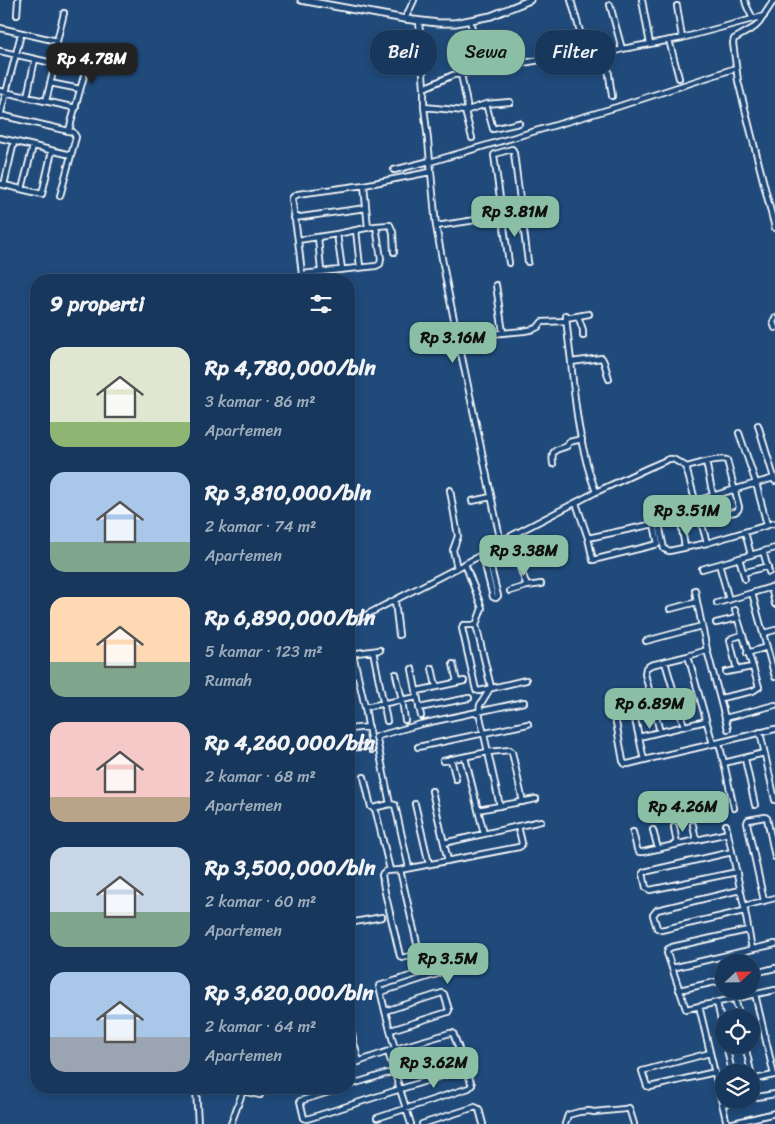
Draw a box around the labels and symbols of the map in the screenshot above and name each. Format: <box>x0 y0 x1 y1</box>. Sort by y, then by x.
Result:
pin: Rp 4.78M <box>40 42 144 85</box>
pin: Rp 3.81M <box>463 196 567 238</box>
pin: Rp 3.16M <box>401 322 505 364</box>
pin: Rp 3.51M <box>635 494 739 537</box>
pin: Rp 3.38M <box>472 534 576 577</box>
pin: Rp 6.89M <box>598 688 702 730</box>
pin: Rp 4.26M <box>631 790 735 833</box>
pin: Rp 3.5M <box>402 942 494 985</box>
north arrow <box>715 954 760 999</box>
pin: Rp 3.62M <box>382 1046 486 1089</box>

